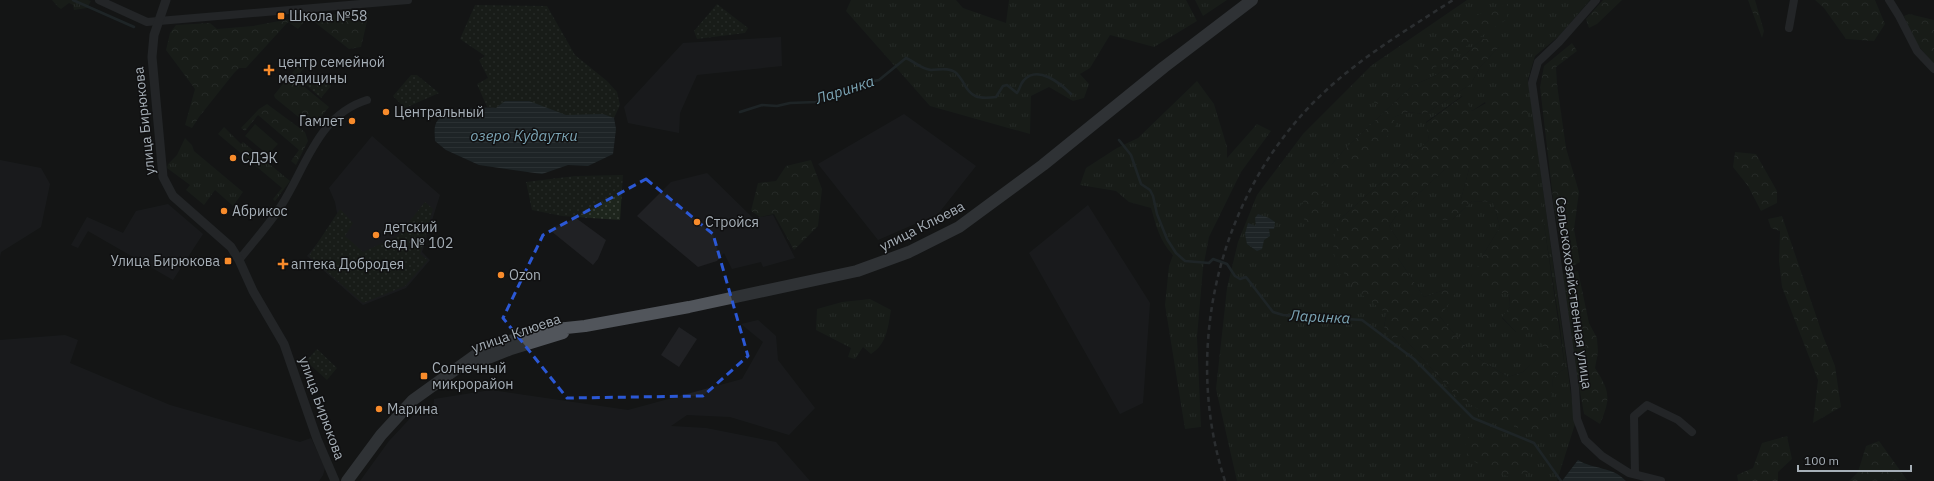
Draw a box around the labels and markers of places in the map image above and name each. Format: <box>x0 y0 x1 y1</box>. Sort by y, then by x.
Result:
place label: Школа №58 <box>289 7 368 25</box>
marker: Школа №58 <box>276 11 286 21</box>
place label: центр семейной медицины <box>278 53 385 87</box>
marker: центр семейной медицины <box>263 64 275 76</box>
place label: Центральный <box>394 103 484 121</box>
marker: Центральный <box>381 107 391 117</box>
place label: Гамлет <box>299 112 344 130</box>
marker: Гамлет <box>347 116 357 126</box>
place label: СДЭК <box>241 149 278 167</box>
marker: СДЭК <box>228 153 238 163</box>
place label: Абрикос <box>232 202 288 220</box>
marker: Абрикос <box>219 206 229 216</box>
place label: Стройся <box>705 213 759 231</box>
marker: Стройся <box>692 217 702 227</box>
place label: детский сад № 102 <box>384 218 453 252</box>
marker: детский сад № 102 <box>371 230 381 240</box>
place label: Улица Бирюкова <box>110 252 221 270</box>
place label: аптека Добродея <box>291 255 404 273</box>
marker: Улица Бирюкова <box>223 256 233 266</box>
marker: аптека Добродея <box>278 259 288 269</box>
place label: Ozon <box>509 266 541 284</box>
marker: Ozon <box>496 270 506 280</box>
place label: Солнечный микрорайон <box>432 359 514 393</box>
marker: Солнечный микрорайон <box>419 371 429 381</box>
place label: Марина <box>387 400 438 418</box>
marker: Марина <box>374 404 384 414</box>

